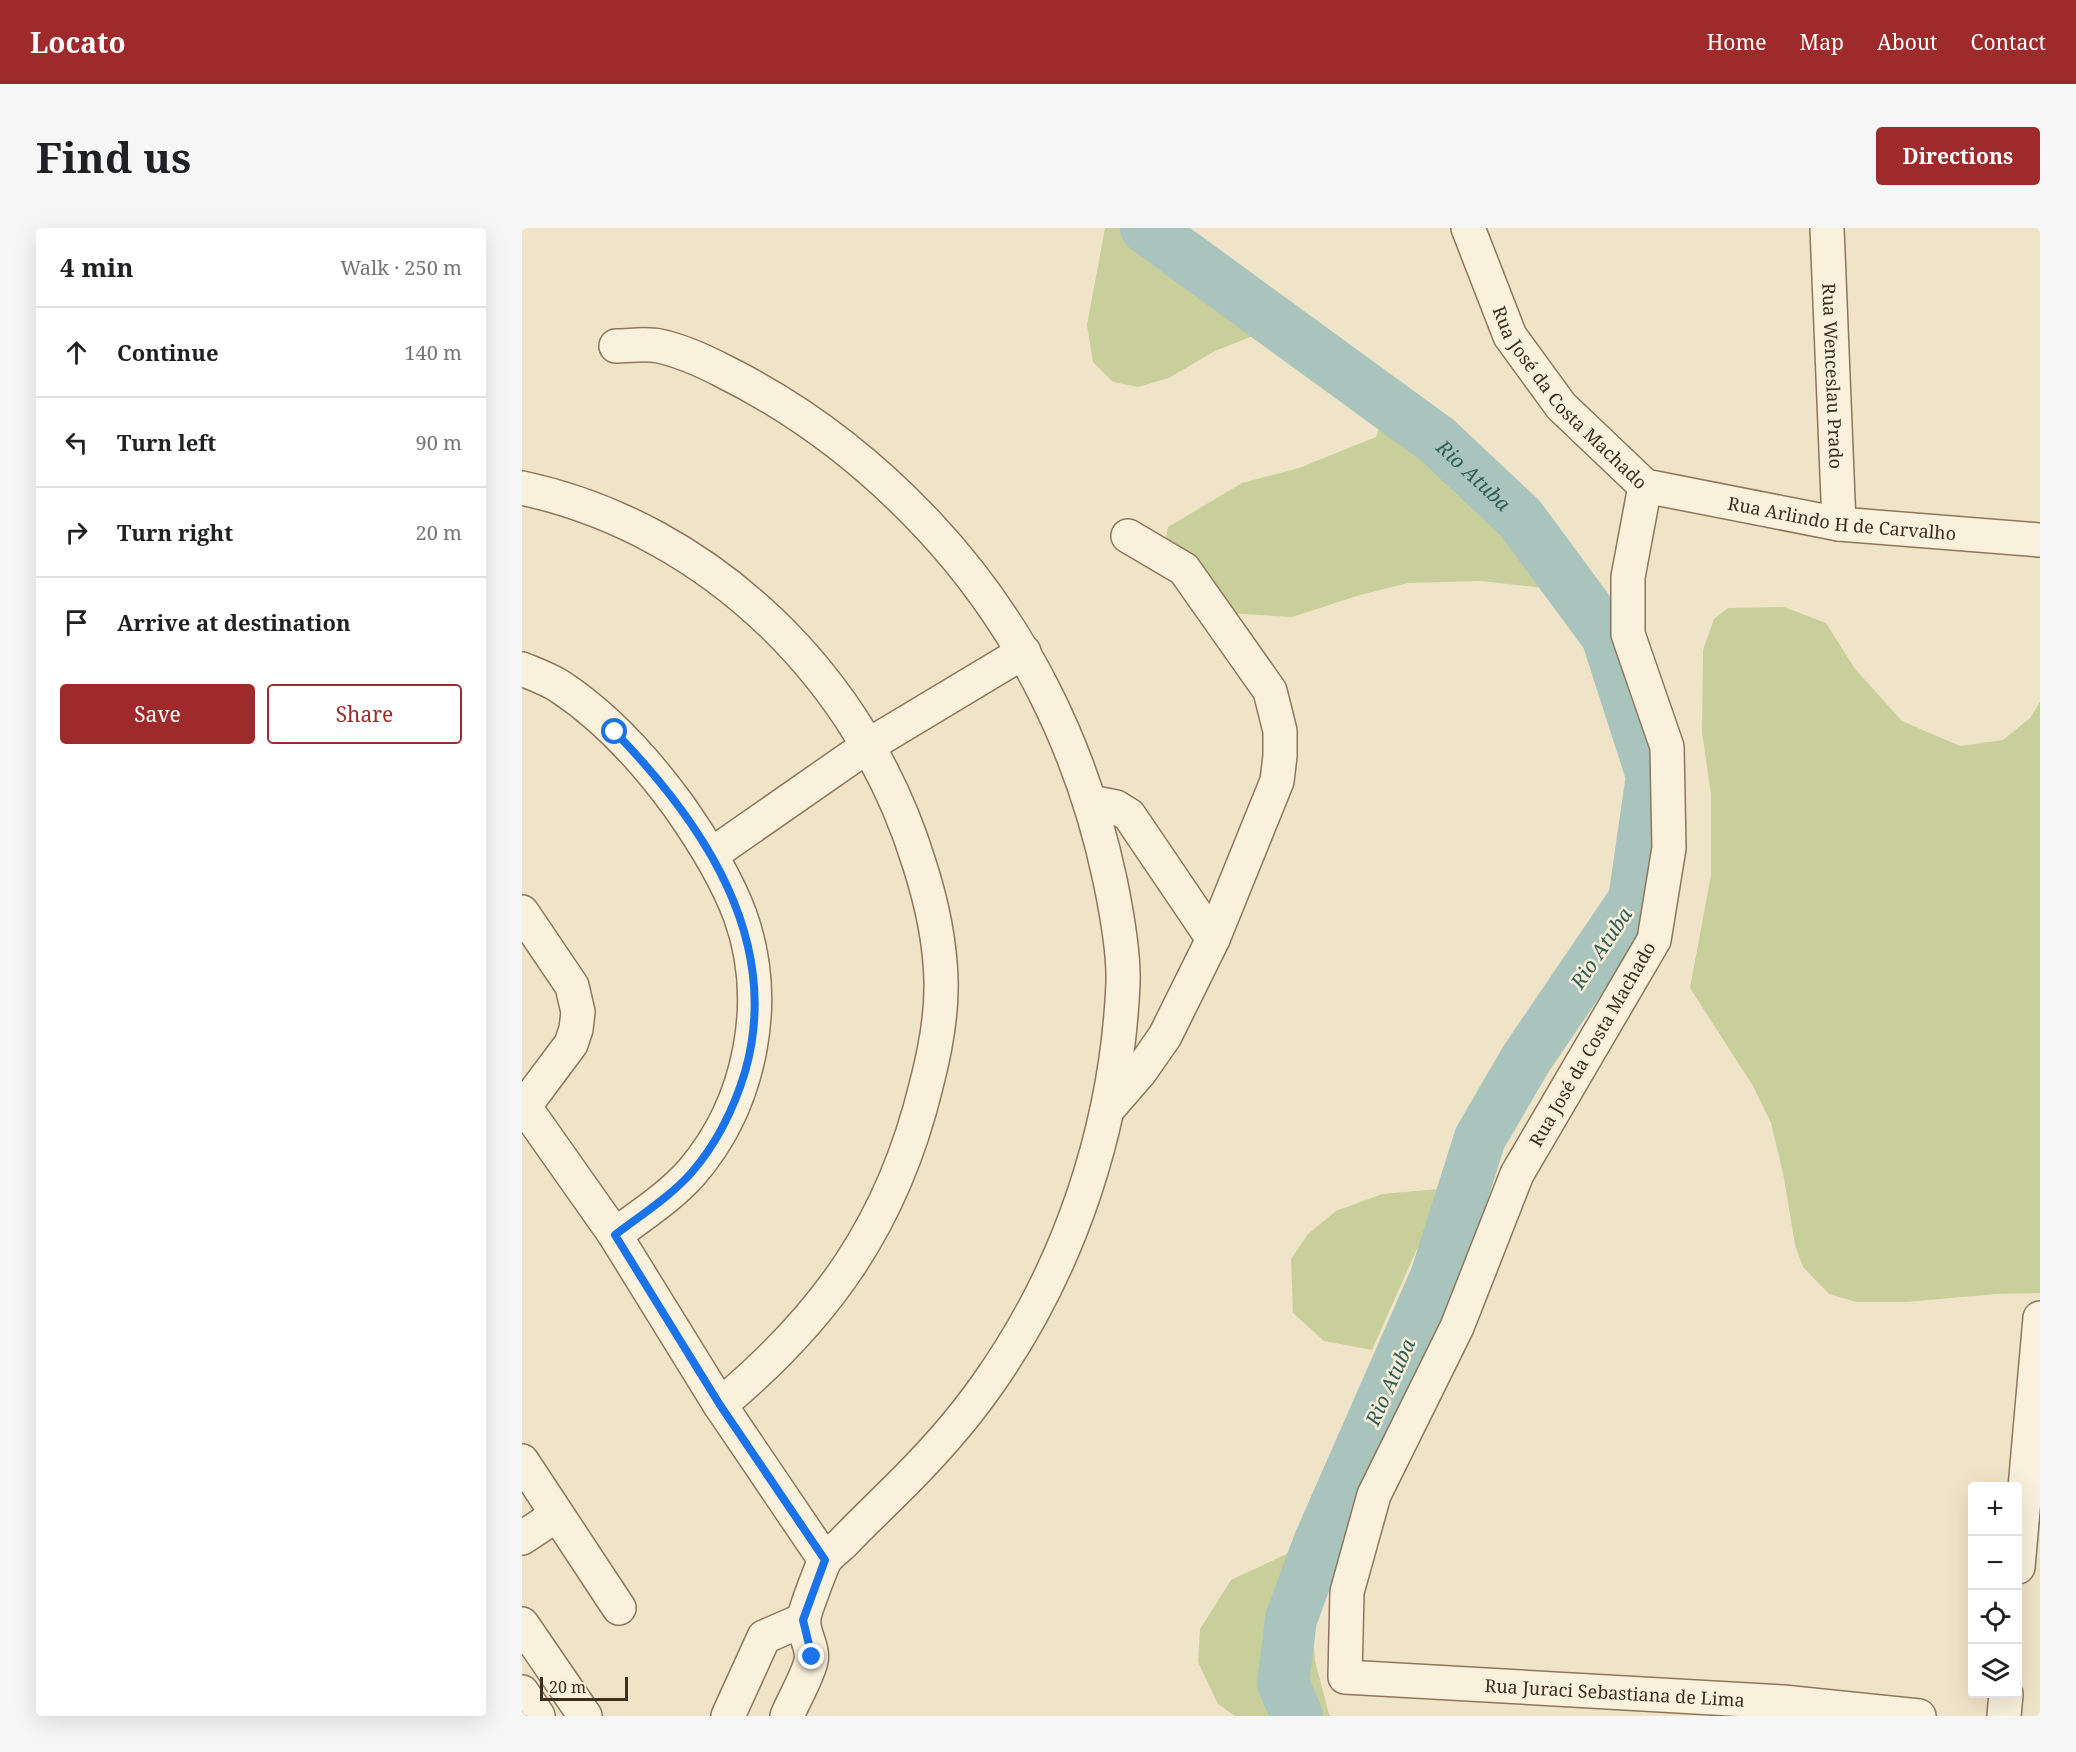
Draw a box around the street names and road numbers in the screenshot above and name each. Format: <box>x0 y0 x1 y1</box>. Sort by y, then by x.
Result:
street label: Rua Wenceslau Prado <box>1817 282 1849 469</box>
street label: Rua José da Costa Machado <box>1487 302 1653 494</box>
street label: Rua Arlindo H de Carvalho <box>1726 491 1957 545</box>
street label: Rua José da Costa Machado <box>1523 937 1661 1151</box>
street label: Rua Juraci Sebastiana de Lima <box>1484 1673 1745 1712</box>

